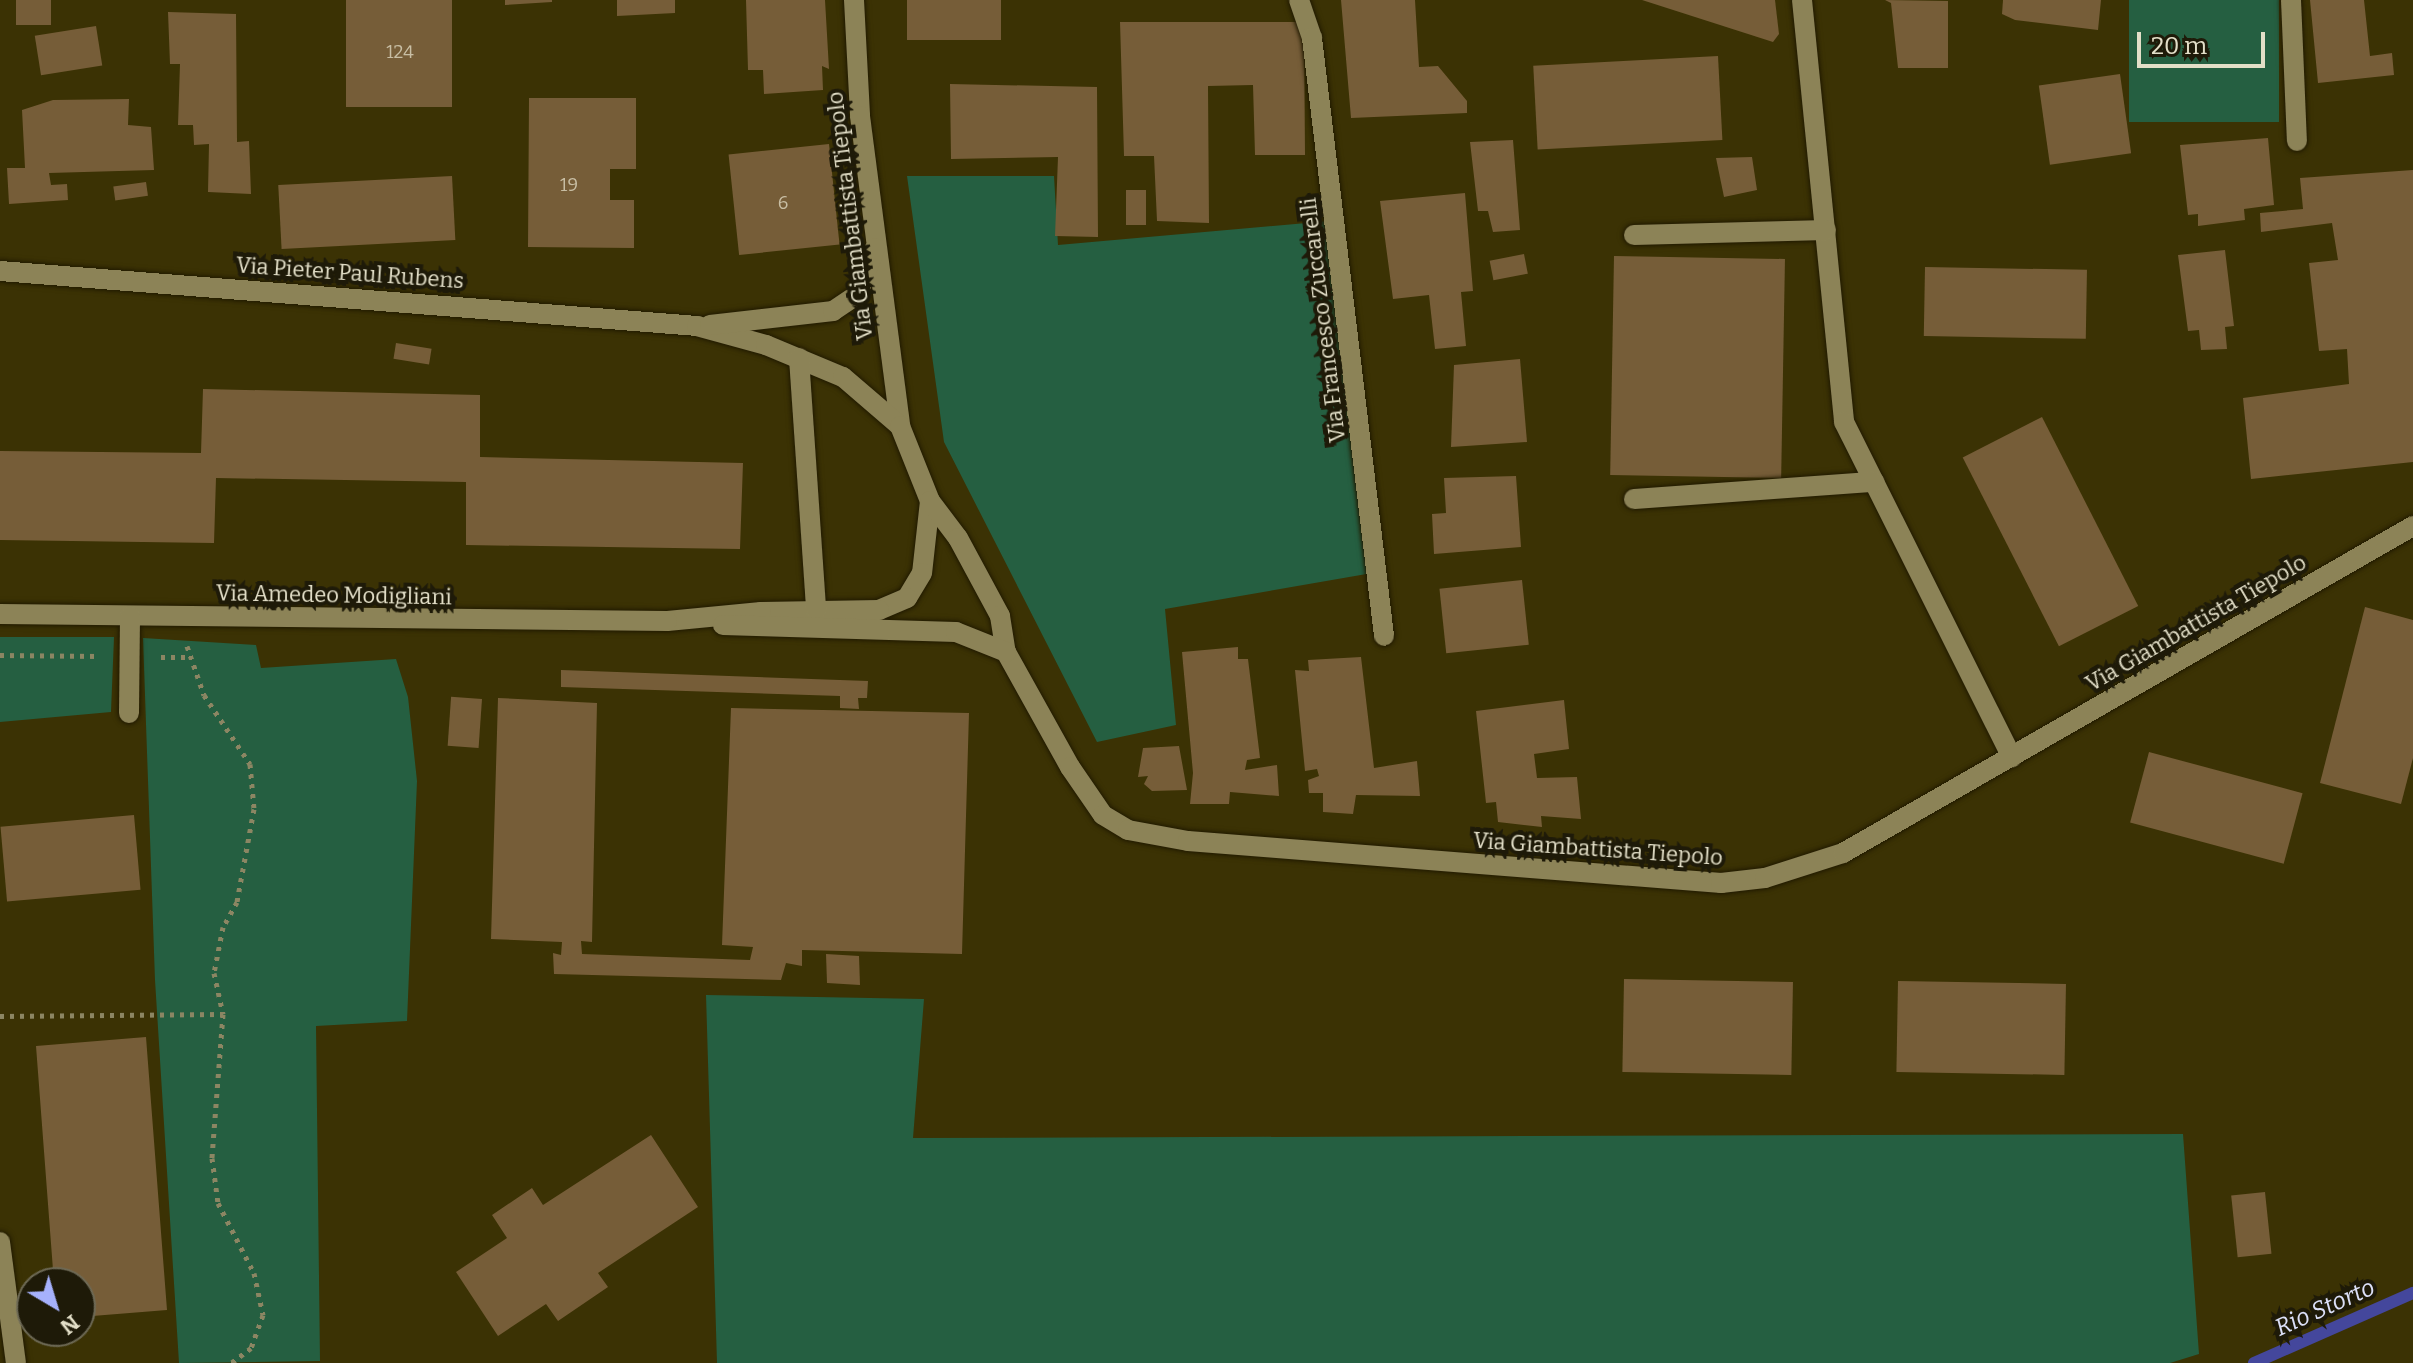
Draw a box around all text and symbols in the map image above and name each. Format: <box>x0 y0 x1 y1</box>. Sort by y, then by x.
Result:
scale bar <box>2141 16 2269 66</box>
text: 20 m <box>2151 32 2207 60</box>
house number: 124 <box>386 41 414 63</box>
street label: Via Giambattista Tiepolo <box>822 90 878 342</box>
house number: 19 <box>560 174 578 196</box>
house number: 6 <box>778 192 788 214</box>
street label: Via Francesco Zuccarelli <box>1295 196 1351 444</box>
street label: Via Pieter Paul Rubens <box>235 252 465 294</box>
street label: Via Giambattista Tiepolo <box>2081 549 2311 697</box>
street label: Via Amedeo Modigliani <box>216 580 452 610</box>
street label: Via Giambattista Tiepolo <box>1472 827 1724 871</box>
north arrow <box>16 1267 96 1347</box>
water label: Rio Storto <box>2271 1273 2379 1343</box>
text: N <box>55 1309 85 1341</box>

